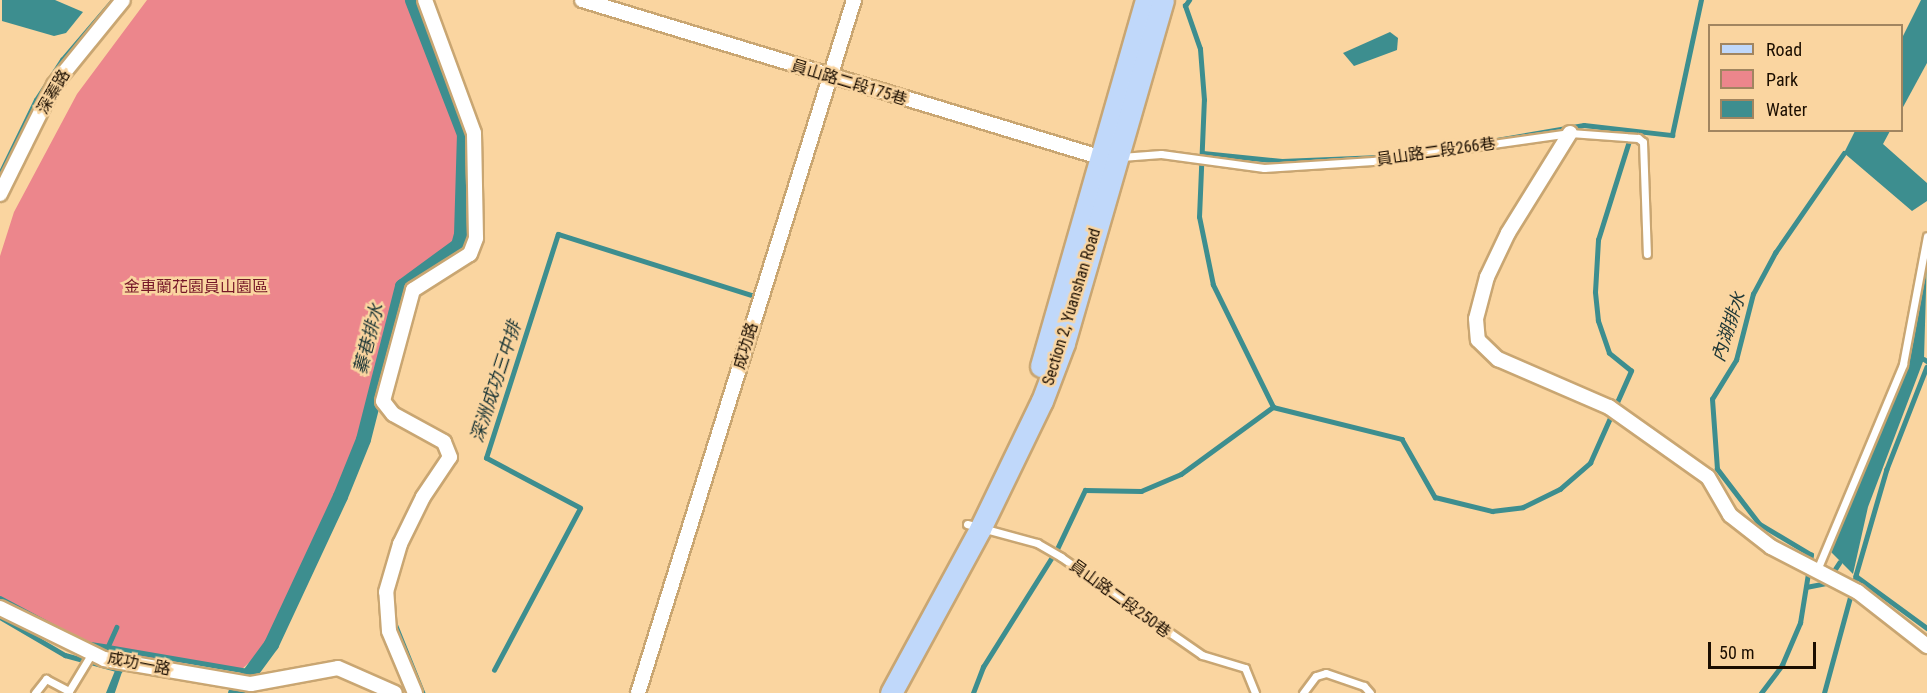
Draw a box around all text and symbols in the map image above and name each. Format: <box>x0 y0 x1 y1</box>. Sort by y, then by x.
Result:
legend <box>1708 24 1903 132</box>
text: Road <box>1766 39 1802 60</box>
street label: 員山路二段175巷 <box>789 56 909 110</box>
street label: 深蓁路 <box>34 66 74 118</box>
text: Park <box>1766 69 1798 90</box>
text: Water <box>1766 99 1807 120</box>
street label: 員山路二段266巷 <box>1375 134 1497 170</box>
street label: Section 2, Yuanshan Road <box>1039 226 1105 388</box>
park label: 金車蘭花園員山園區 <box>124 277 268 297</box>
water label: 內湖排水 <box>1708 289 1750 365</box>
water label: 蓁巷排水 <box>350 301 388 377</box>
water label: 深洲成功三中排 <box>466 319 526 445</box>
street label: 成功路 <box>730 320 762 372</box>
street label: 員山路二段250巷 <box>1066 556 1174 642</box>
scale bar <box>1711 630 1819 668</box>
text: 50 m <box>1719 642 1754 663</box>
street label: 成功一路 <box>106 648 172 680</box>

